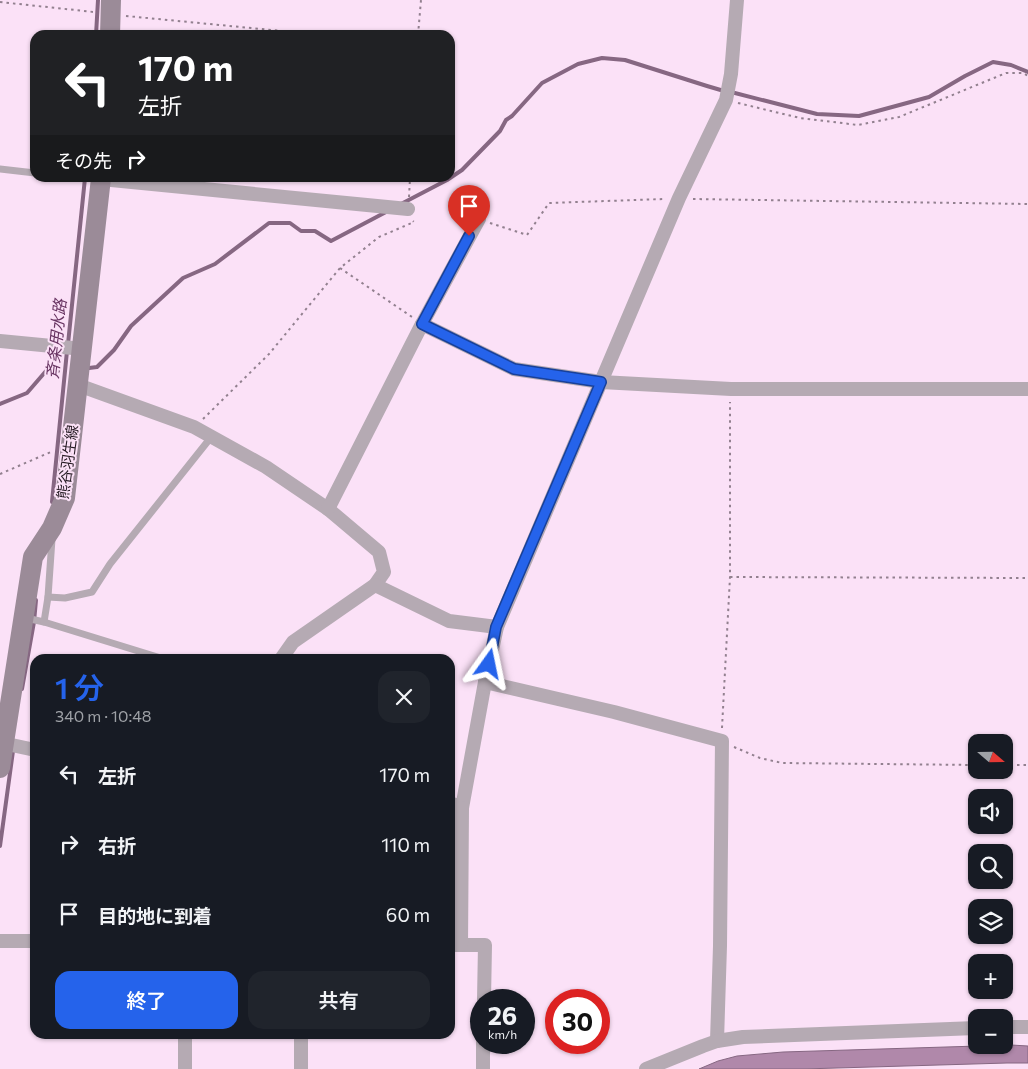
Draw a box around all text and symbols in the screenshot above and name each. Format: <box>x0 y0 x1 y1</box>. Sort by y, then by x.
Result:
text: 170 m <box>138 45 233 88</box>
icon: left <box>55 50 120 115</box>
text: 左折 <box>138 92 182 119</box>
icon: right <box>122 145 150 173</box>
text: その先 <box>55 149 112 172</box>
pin <box>448 185 490 236</box>
icon: arrive <box>455 192 483 220</box>
water label: 斉条用水路 <box>42 296 69 380</box>
street label: 熊谷羽生線 <box>53 423 81 500</box>
position arrow <box>462 637 514 689</box>
text: 1 分 <box>55 668 104 705</box>
button: close <box>378 671 430 723</box>
text: 340 m · 10:48 <box>55 706 151 725</box>
north arrow <box>968 734 1012 779</box>
map controls <box>968 734 1013 1054</box>
icon: left <box>55 760 83 788</box>
text: 170 m <box>379 763 430 786</box>
text: 左折 <box>98 764 136 787</box>
button: sound <box>968 789 1013 834</box>
icon: right <box>55 830 83 858</box>
text: 110 m <box>381 833 430 856</box>
text: 右折 <box>98 834 136 857</box>
button: search <box>968 844 1013 889</box>
button: layers <box>968 899 1013 944</box>
icon: arrive <box>55 900 83 928</box>
text: 60 m <box>386 903 430 926</box>
text: 目的地に到着 <box>98 904 212 927</box>
button: + <box>968 954 1013 999</box>
button: 終了 <box>55 971 238 1029</box>
button: 共有 <box>248 971 430 1029</box>
speed limit sign: 30 <box>545 989 610 1054</box>
text: 26 <box>488 1000 517 1030</box>
button: − <box>968 1009 1013 1054</box>
text: km/h <box>488 1027 517 1041</box>

